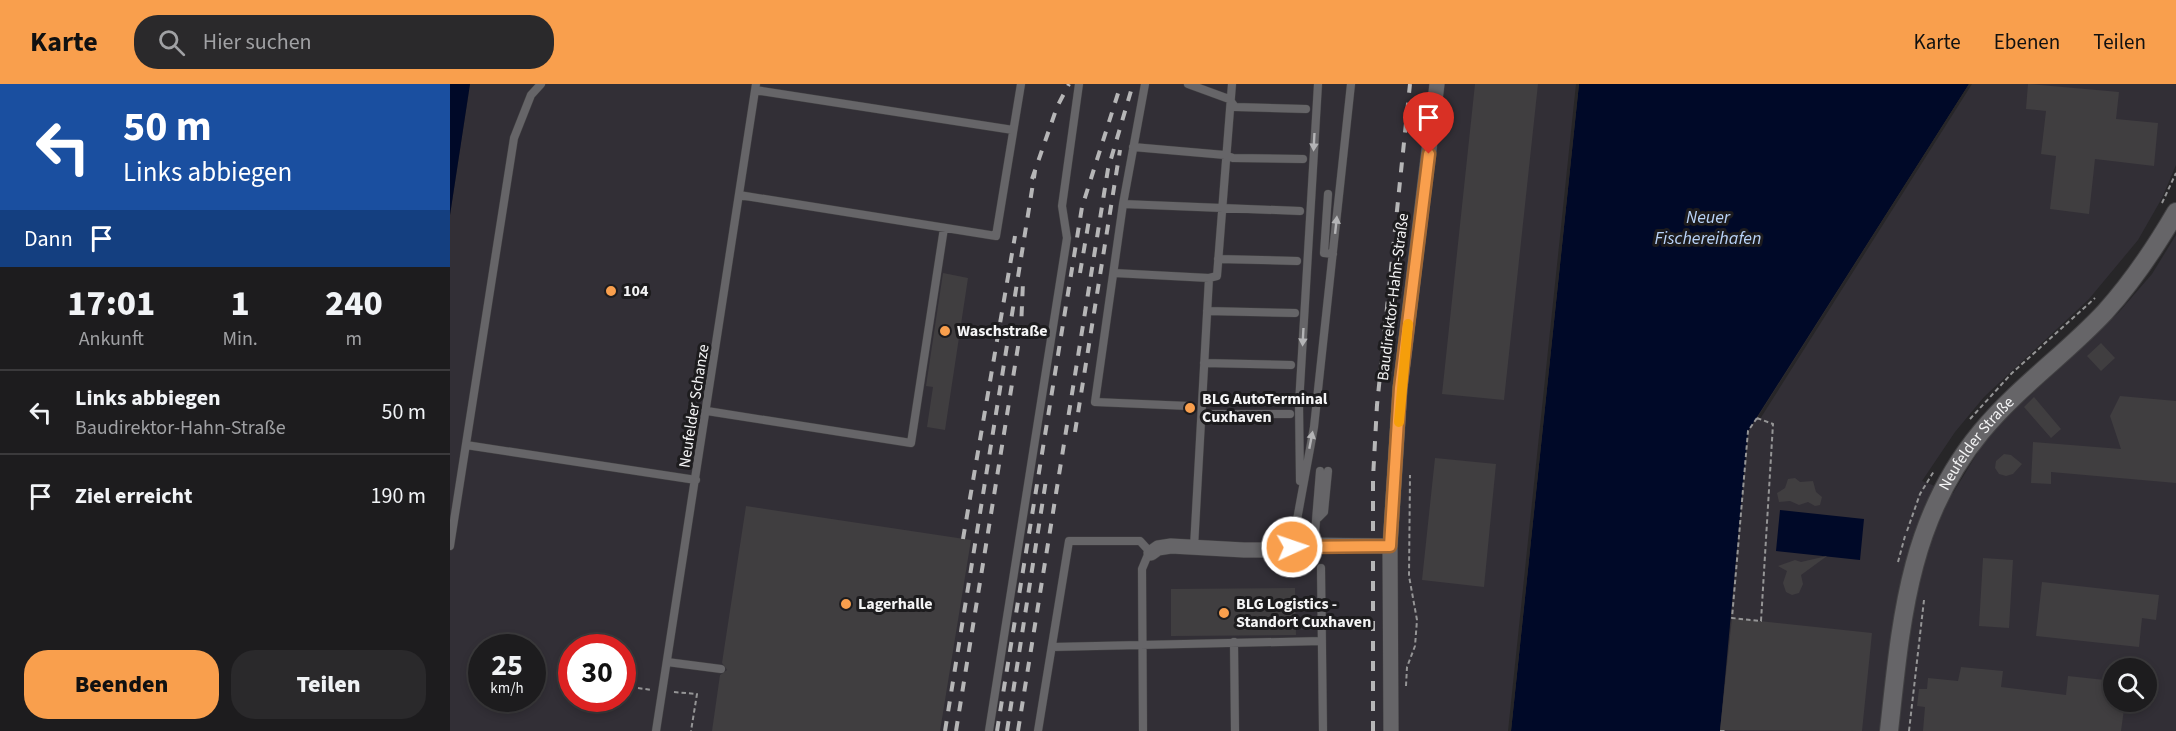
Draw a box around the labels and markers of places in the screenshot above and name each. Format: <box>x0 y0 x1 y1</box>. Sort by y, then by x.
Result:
pin <box>1403 92 1454 154</box>
place label: 104 <box>623 280 649 302</box>
marker: 104 <box>604 284 618 298</box>
place label: Waschstraße <box>957 320 1048 342</box>
marker: Waschstraße <box>938 324 952 338</box>
place label: BLG AutoTerminal Cuxhaven <box>1202 388 1328 428</box>
marker: BLG AutoTerminal Cuxhaven <box>1183 401 1197 415</box>
place label: Lagerhalle <box>858 593 933 615</box>
place label: BLG Logistics - Standort Cuxhaven <box>1236 593 1371 633</box>
marker: Lagerhalle <box>839 597 853 611</box>
marker: BLG Logistics - Standort Cuxhaven <box>1217 606 1231 620</box>

